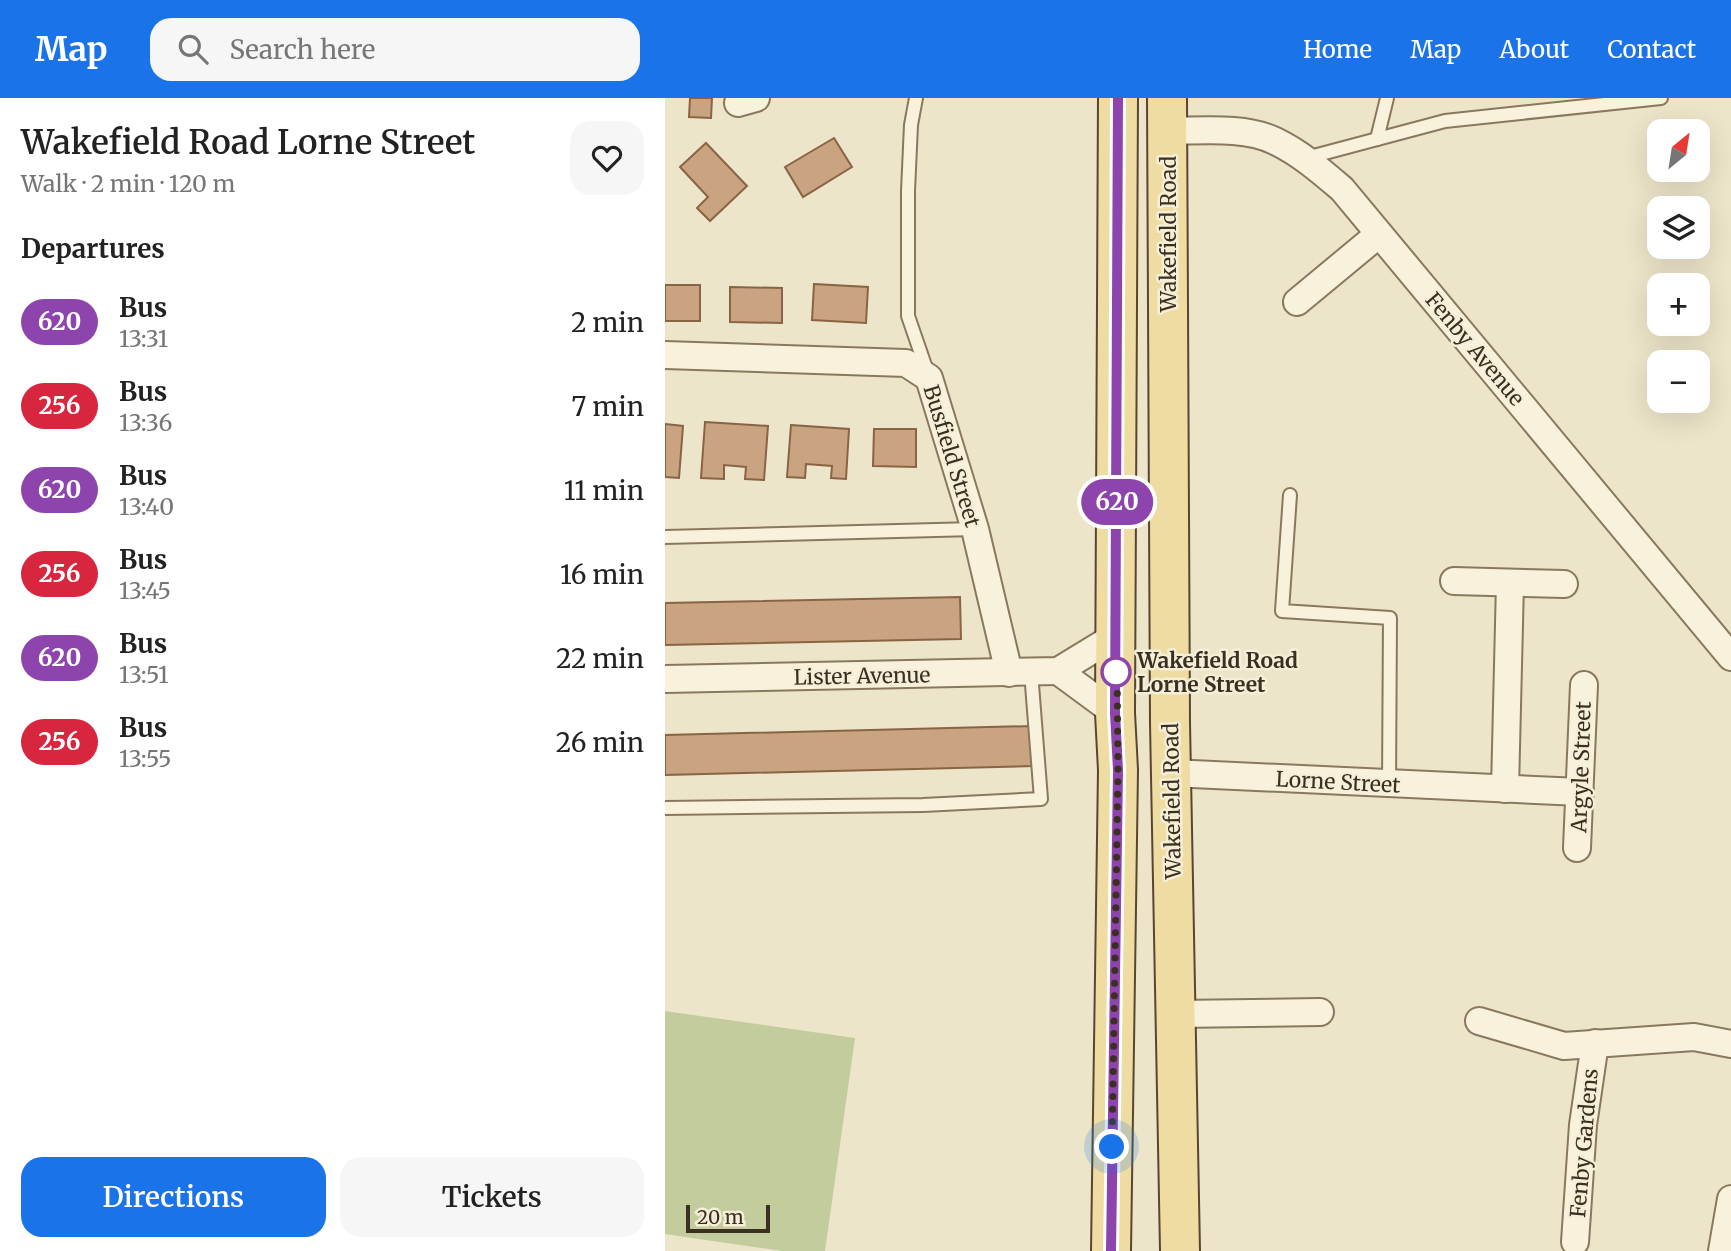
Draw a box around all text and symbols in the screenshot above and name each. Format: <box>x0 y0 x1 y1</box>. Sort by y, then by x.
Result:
search box <box>150 18 640 81</box>
text: Map <box>35 29 108 70</box>
icon: search <box>174 30 212 68</box>
text: Search here <box>230 33 375 66</box>
text: Home <box>1303 34 1372 65</box>
text: Map <box>1410 34 1461 65</box>
text: About <box>1499 34 1569 65</box>
text: Contact <box>1607 34 1696 65</box>
north arrow <box>1647 119 1710 182</box>
map controls <box>1647 119 1710 413</box>
button: heart <box>570 121 644 195</box>
text: Wakefield Road Lorne Street <box>21 122 475 163</box>
street label: Wakefield Road <box>1155 156 1182 313</box>
text: Walk · 2 min · 120 m <box>21 169 235 198</box>
button: layers <box>1647 196 1710 259</box>
text: Departures <box>21 232 165 265</box>
button: + <box>1647 273 1710 336</box>
street label: Fenby Avenue <box>1420 287 1530 411</box>
text: Bus <box>119 291 167 324</box>
text: 620 <box>38 306 81 337</box>
text: 2 min <box>571 306 644 339</box>
text: 13:31 <box>119 324 168 353</box>
button: − <box>1647 350 1710 413</box>
text: Bus <box>119 375 167 408</box>
street label: Busfield Street <box>918 382 986 530</box>
text: 256 <box>38 390 81 421</box>
text: 7 min <box>572 390 644 423</box>
text: 13:36 <box>119 408 172 437</box>
text: Bus <box>119 459 167 492</box>
text: 620 <box>38 474 81 505</box>
text: 11 min <box>564 474 644 507</box>
line badge: 620 <box>1077 479 1157 525</box>
text: 620 <box>1095 486 1139 517</box>
text: 13:40 <box>119 492 174 521</box>
text: Bus <box>119 543 167 576</box>
text: 256 <box>38 558 81 589</box>
text: 16 min <box>560 558 644 591</box>
text: 13:45 <box>119 576 171 605</box>
text: Bus <box>119 627 167 660</box>
text: 620 <box>38 642 81 673</box>
text: 22 min <box>556 642 644 675</box>
place label: Wakefield Road Lorne Street <box>1136 647 1298 698</box>
marker: Wakefield Road Lorne Street <box>1101 657 1131 687</box>
text: 13:51 <box>119 660 169 689</box>
street label: Lister Avenue <box>793 661 931 691</box>
street label: Argyle Street <box>1565 701 1597 834</box>
text: Bus <box>119 711 167 744</box>
street label: Wakefield Road <box>1157 722 1187 880</box>
text: 256 <box>38 726 81 757</box>
text: 26 min <box>556 726 644 759</box>
text: 13:55 <box>119 744 172 773</box>
street label: Lorne Street <box>1275 765 1401 799</box>
street label: Fenby Gardens <box>1564 1067 1604 1219</box>
your location <box>1094 1129 1129 1164</box>
button: Directions <box>21 1157 326 1237</box>
button: Tickets <box>340 1157 644 1237</box>
scale bar <box>686 1202 770 1234</box>
text: 20 m <box>697 1205 744 1229</box>

